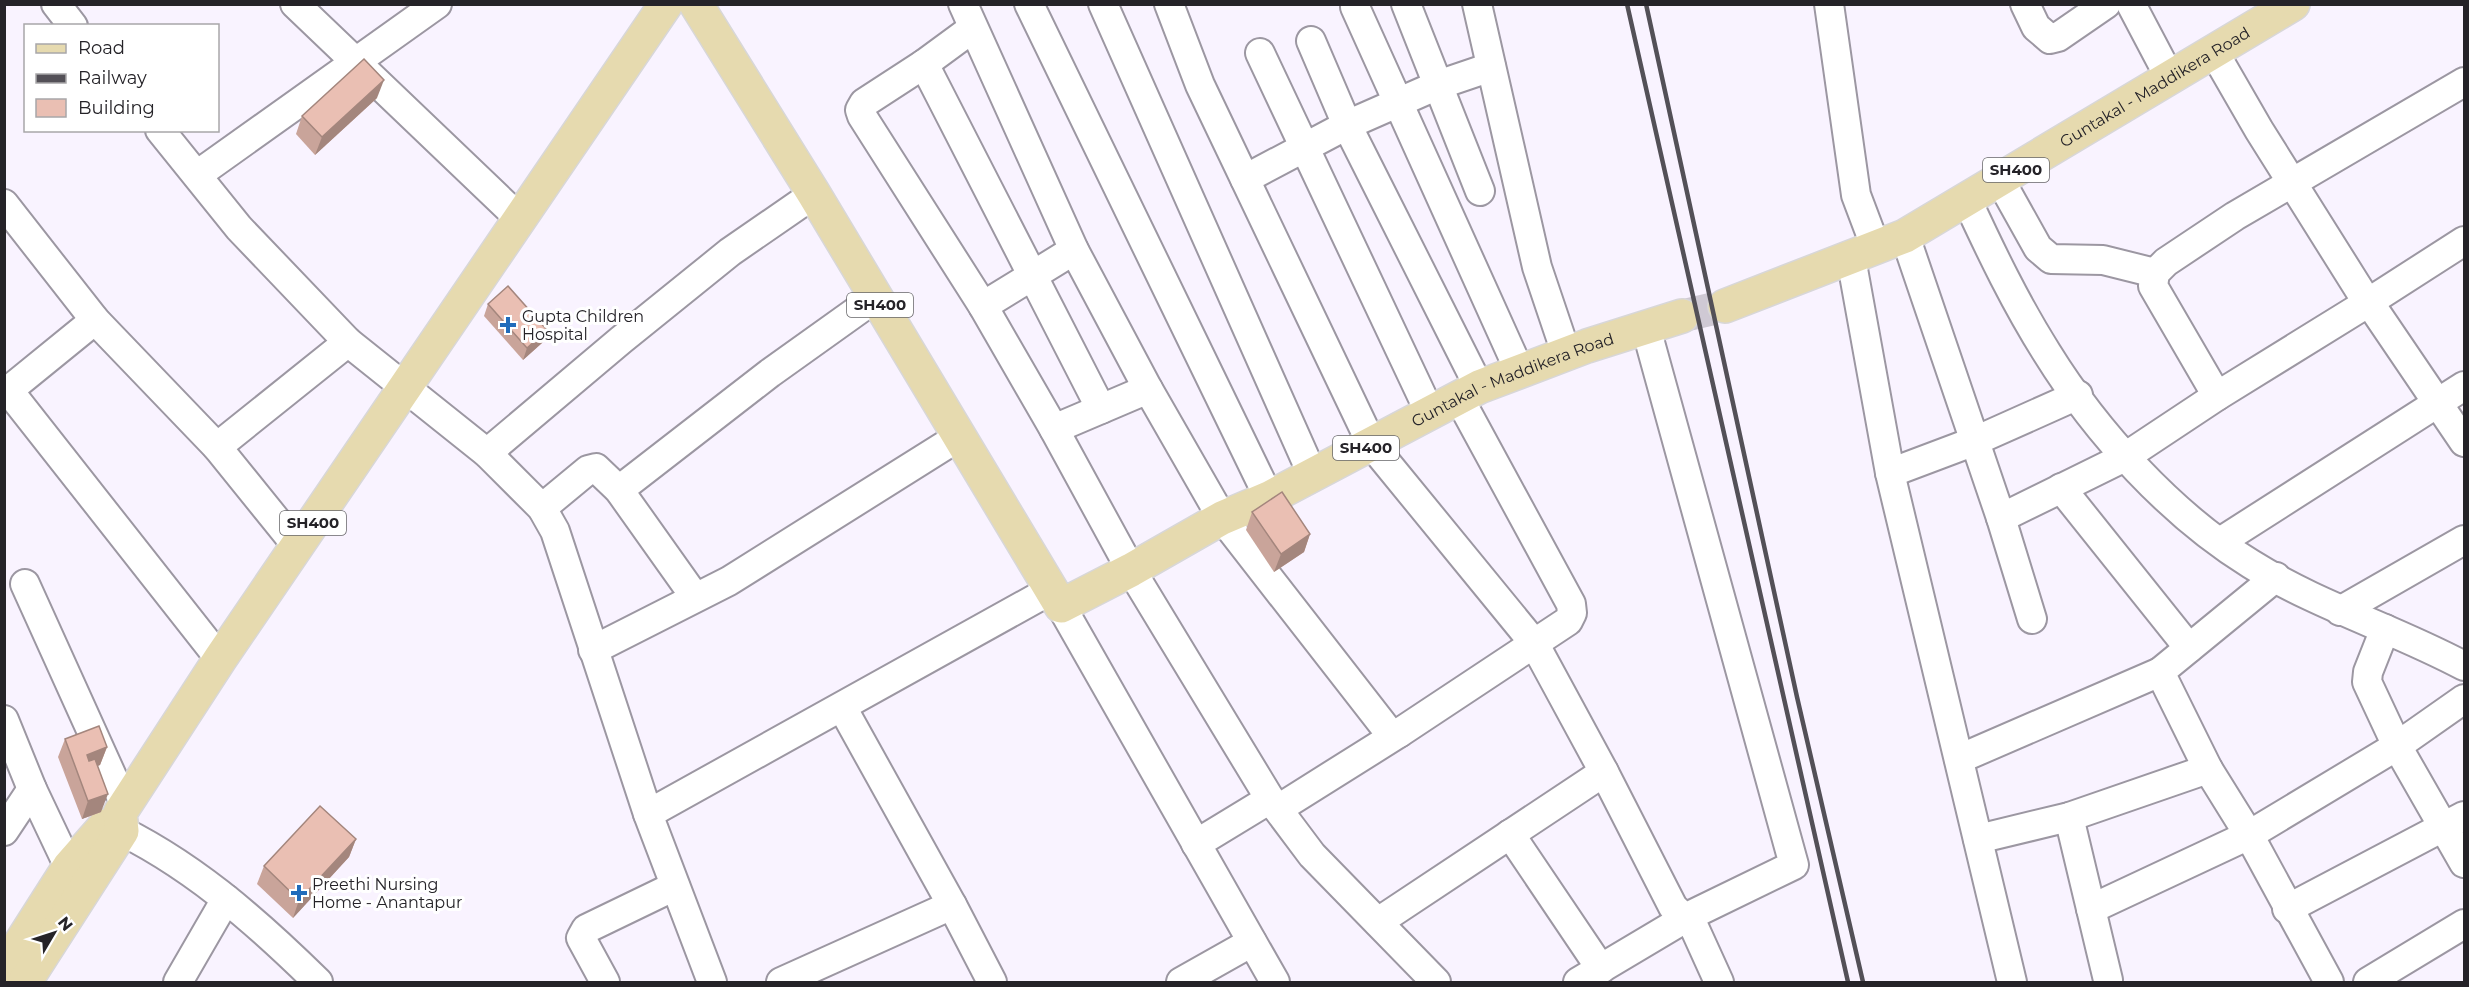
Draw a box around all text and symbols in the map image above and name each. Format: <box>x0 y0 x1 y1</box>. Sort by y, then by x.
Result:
street label: Guntakal - Maddikera Road <box>2056 23 2253 151</box>
legend <box>24 24 219 132</box>
text: Road <box>78 37 125 59</box>
text: Railway <box>78 67 147 89</box>
text: Building <box>78 97 155 119</box>
road number: SH400 <box>1983 158 2049 182</box>
road number: SH400 <box>847 293 913 317</box>
place label: Gupta Children Hospital <box>522 307 644 344</box>
marker: Gupta Children Hospital <box>499 316 517 334</box>
street label: Guntakal - Maddikera Road <box>1408 329 1616 431</box>
road number: SH400 <box>1333 436 1399 460</box>
road number: SH400 <box>280 511 346 535</box>
place label: Preethi Nursing Home - Anantapur <box>312 875 462 912</box>
marker: Preethi Nursing Home - Anantapur <box>290 884 308 902</box>
north arrow <box>24 903 84 963</box>
text: N <box>54 913 77 935</box>

